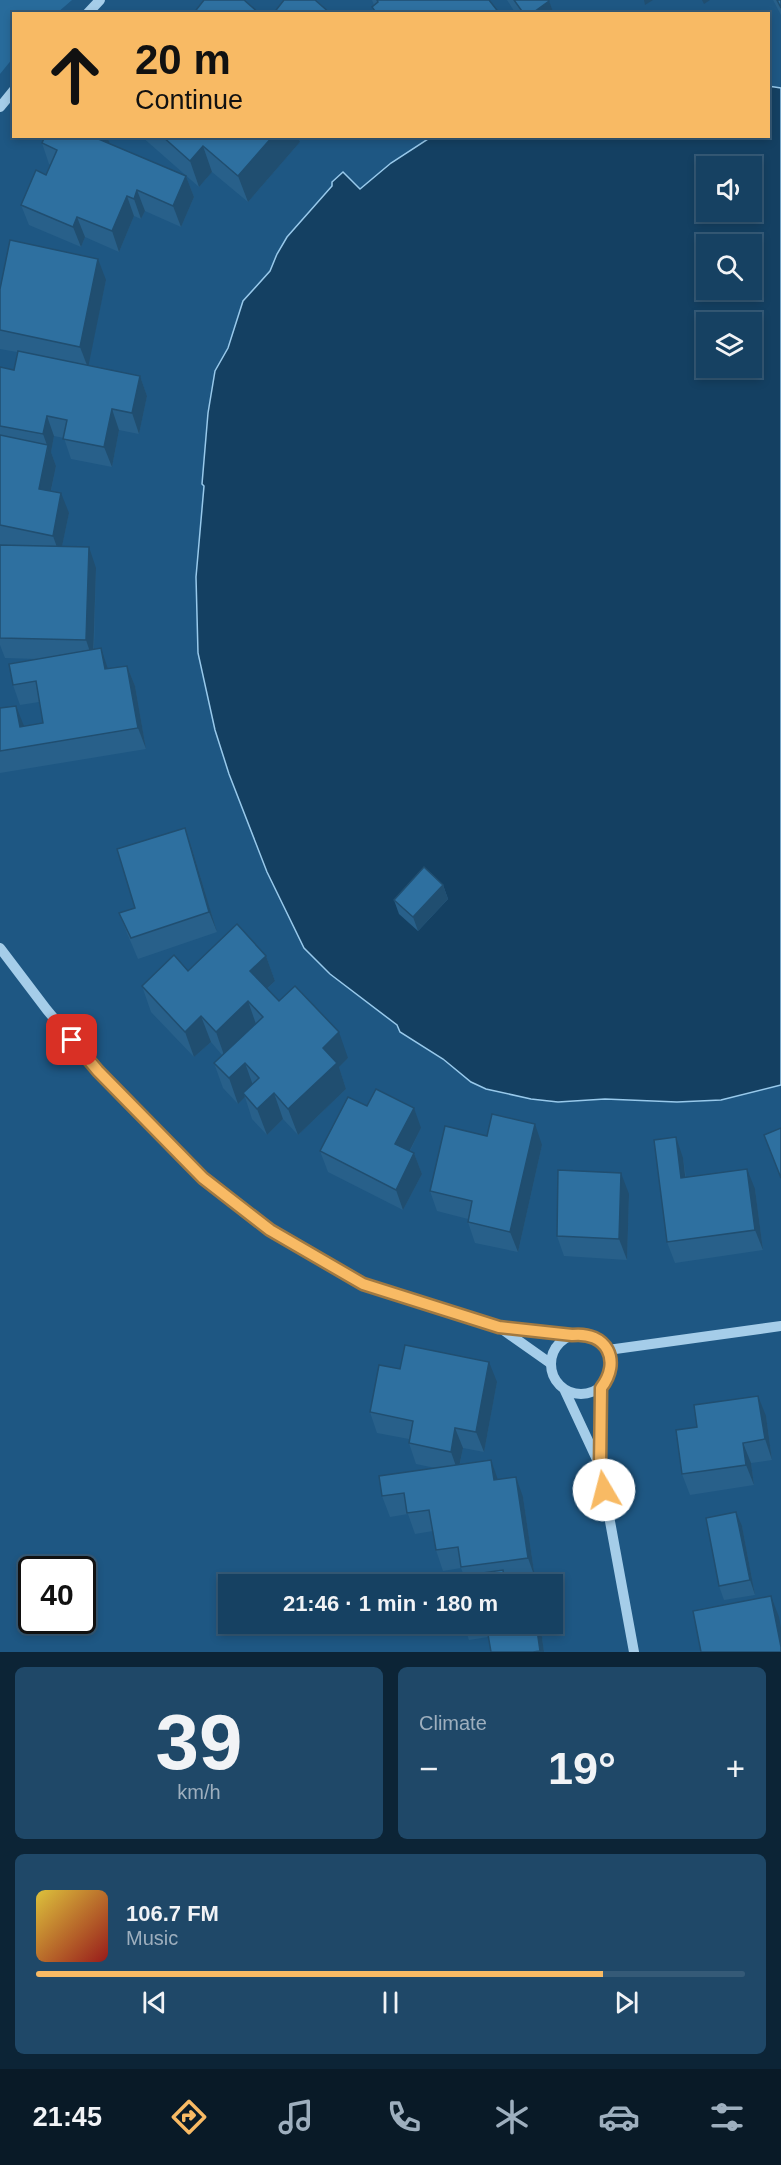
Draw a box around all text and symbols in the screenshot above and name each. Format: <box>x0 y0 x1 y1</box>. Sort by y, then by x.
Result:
icon: ahead <box>36 36 114 114</box>
text: 20 m <box>135 36 231 83</box>
text: Continue <box>135 85 243 115</box>
map controls <box>696 156 762 378</box>
button: sound <box>696 156 762 222</box>
button: search <box>696 234 762 300</box>
button: layers <box>696 312 762 378</box>
pin <box>46 1014 97 1065</box>
icon: arrive <box>55 1023 88 1056</box>
position arrow <box>572 1458 636 1522</box>
speed limit sign: 40 <box>18 1556 96 1634</box>
text: 21:46 · 1 min · 180 m <box>283 1591 498 1616</box>
text: 39 <box>156 1698 242 1786</box>
text: Climate <box>419 1712 487 1734</box>
text: 19° <box>548 1743 616 1794</box>
text: − <box>419 1750 438 1787</box>
text: + <box>726 1750 745 1787</box>
text: km/h <box>177 1781 221 1803</box>
text: 106.7 FM <box>126 1901 219 1926</box>
text: Music <box>126 1927 178 1949</box>
icon: previous <box>138 1986 171 2019</box>
icon: pause <box>374 1986 407 2019</box>
icon: next <box>610 1986 643 2019</box>
icon: directions <box>168 2096 210 2138</box>
icon: music <box>275 2096 317 2138</box>
icon: phone <box>383 2096 425 2138</box>
icon: climate <box>491 2096 533 2138</box>
icon: car <box>598 2096 640 2138</box>
icon: filters <box>706 2096 748 2138</box>
text: 21:45 <box>33 2102 102 2132</box>

